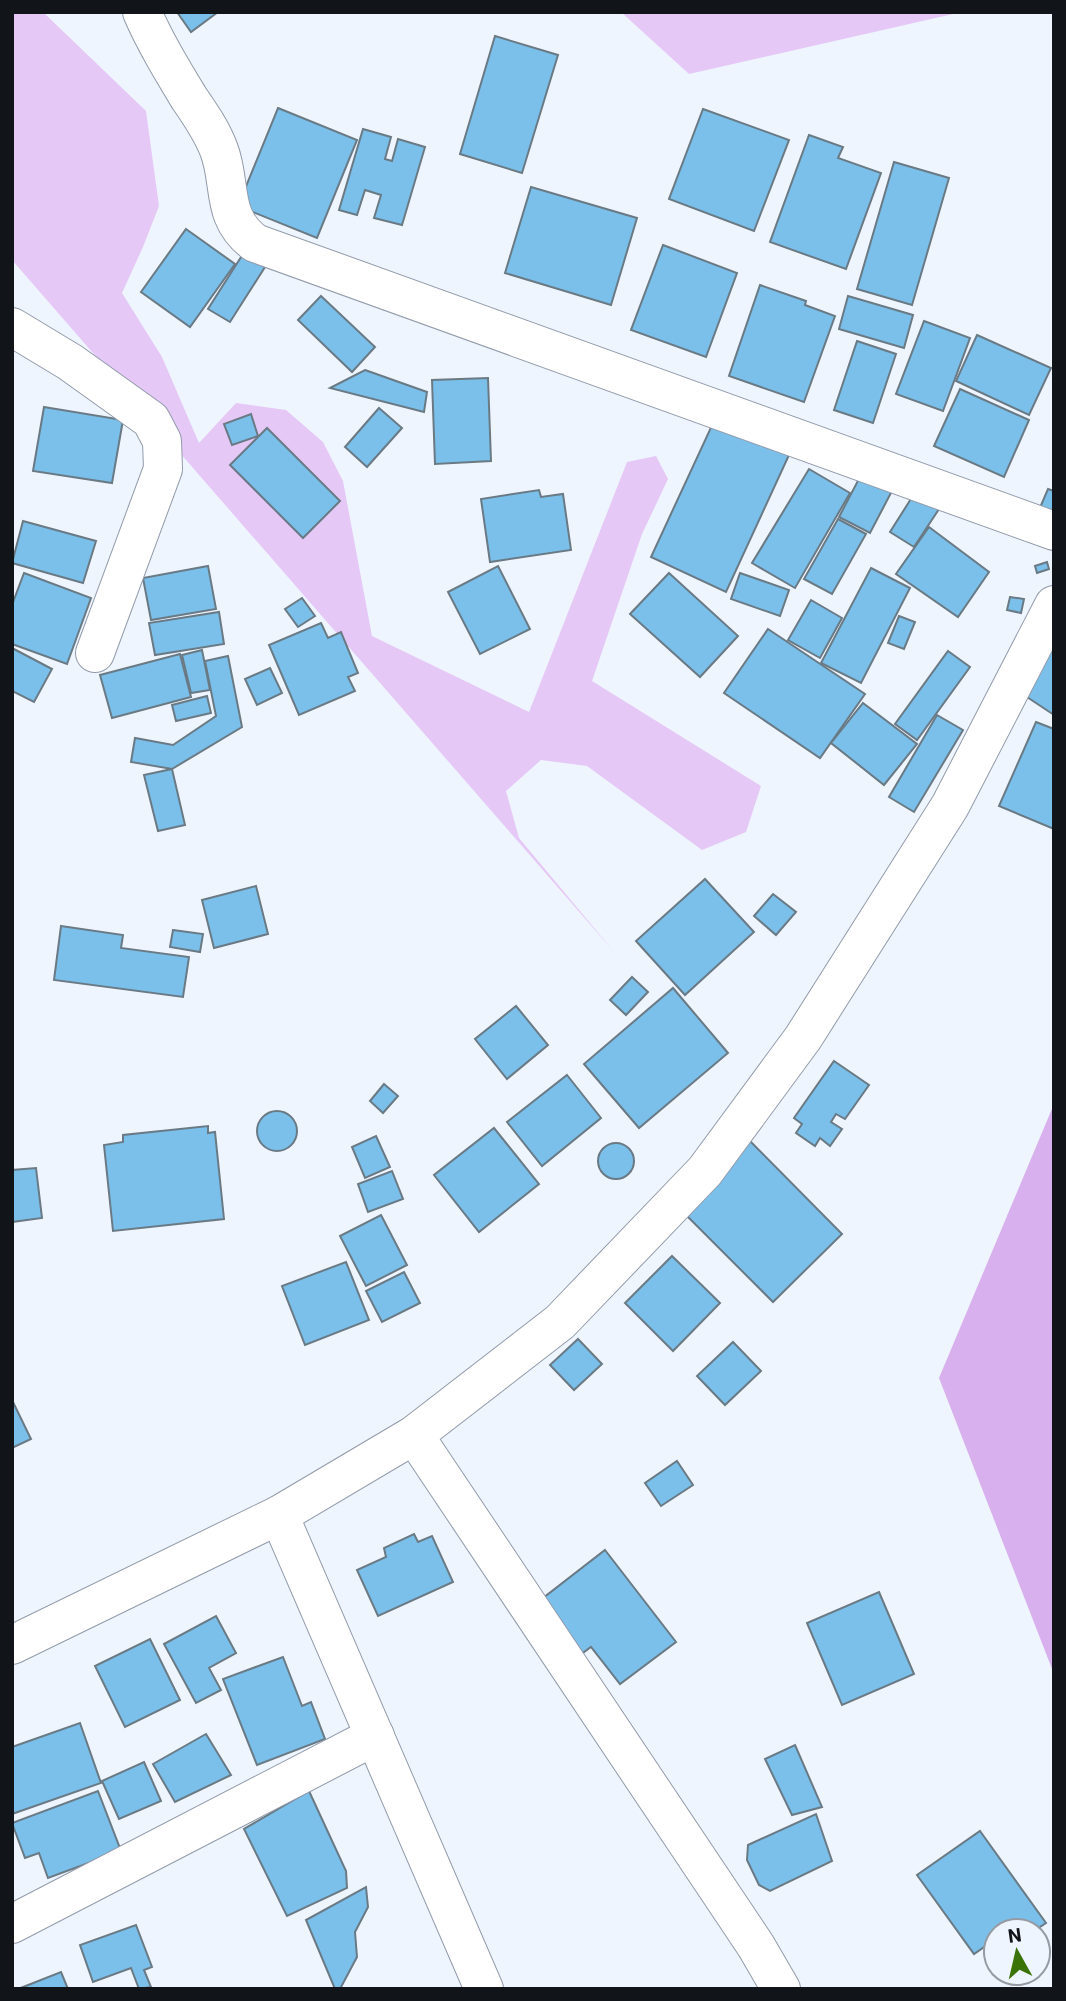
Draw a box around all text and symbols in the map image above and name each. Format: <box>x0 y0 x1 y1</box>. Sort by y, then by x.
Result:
north arrow <box>982 1917 1052 1987</box>
text: N <box>1006 1923 1023 1948</box>

